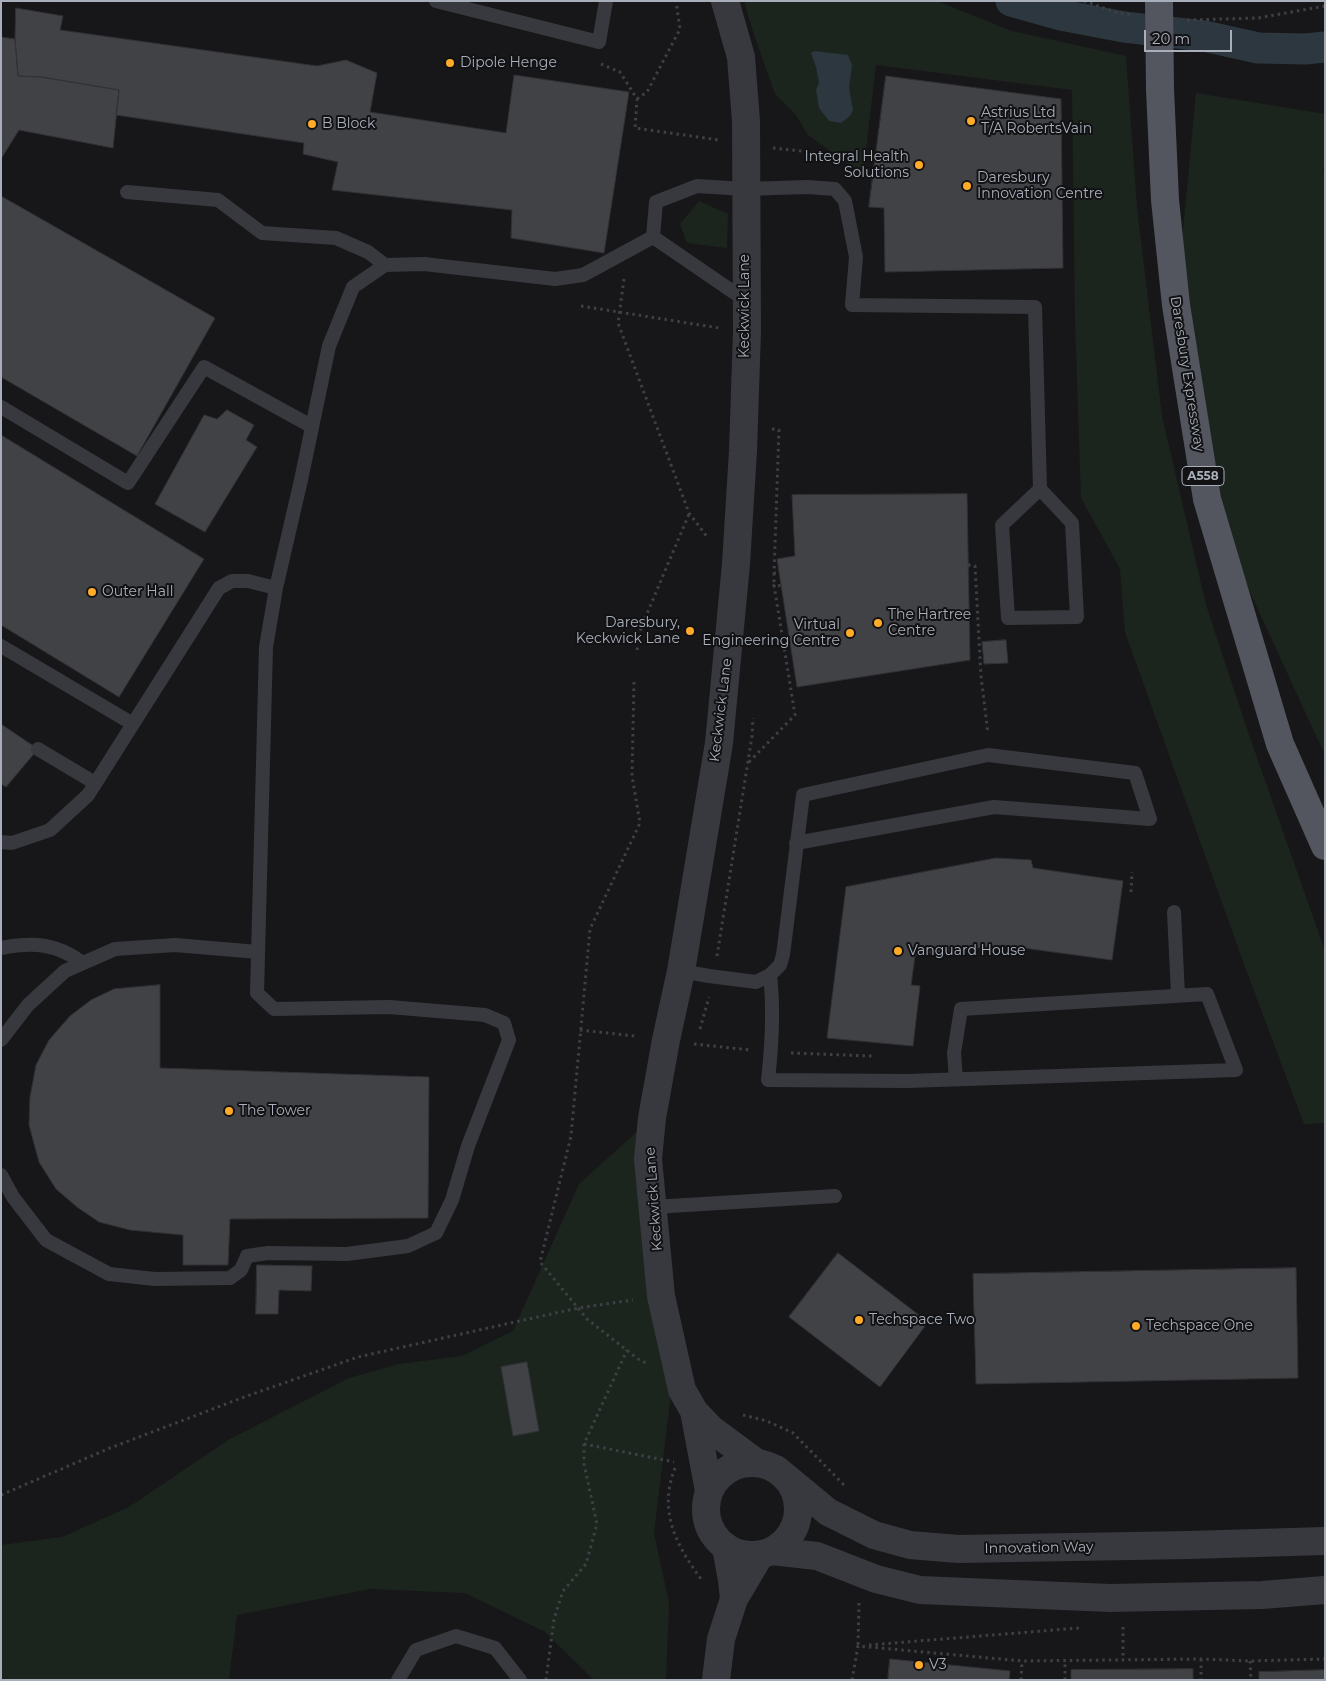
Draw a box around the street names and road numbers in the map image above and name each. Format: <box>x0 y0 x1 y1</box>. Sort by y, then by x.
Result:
street label: Keckwick Lane <box>737 254 753 358</box>
street label: Daresbury Expressway <box>1166 295 1208 453</box>
road number: A558 <box>1182 466 1224 486</box>
street label: Keckwick Lane <box>706 657 736 763</box>
street label: Keckwick Lane <box>642 1146 666 1252</box>
street label: Innovation Way <box>984 1539 1094 1557</box>

